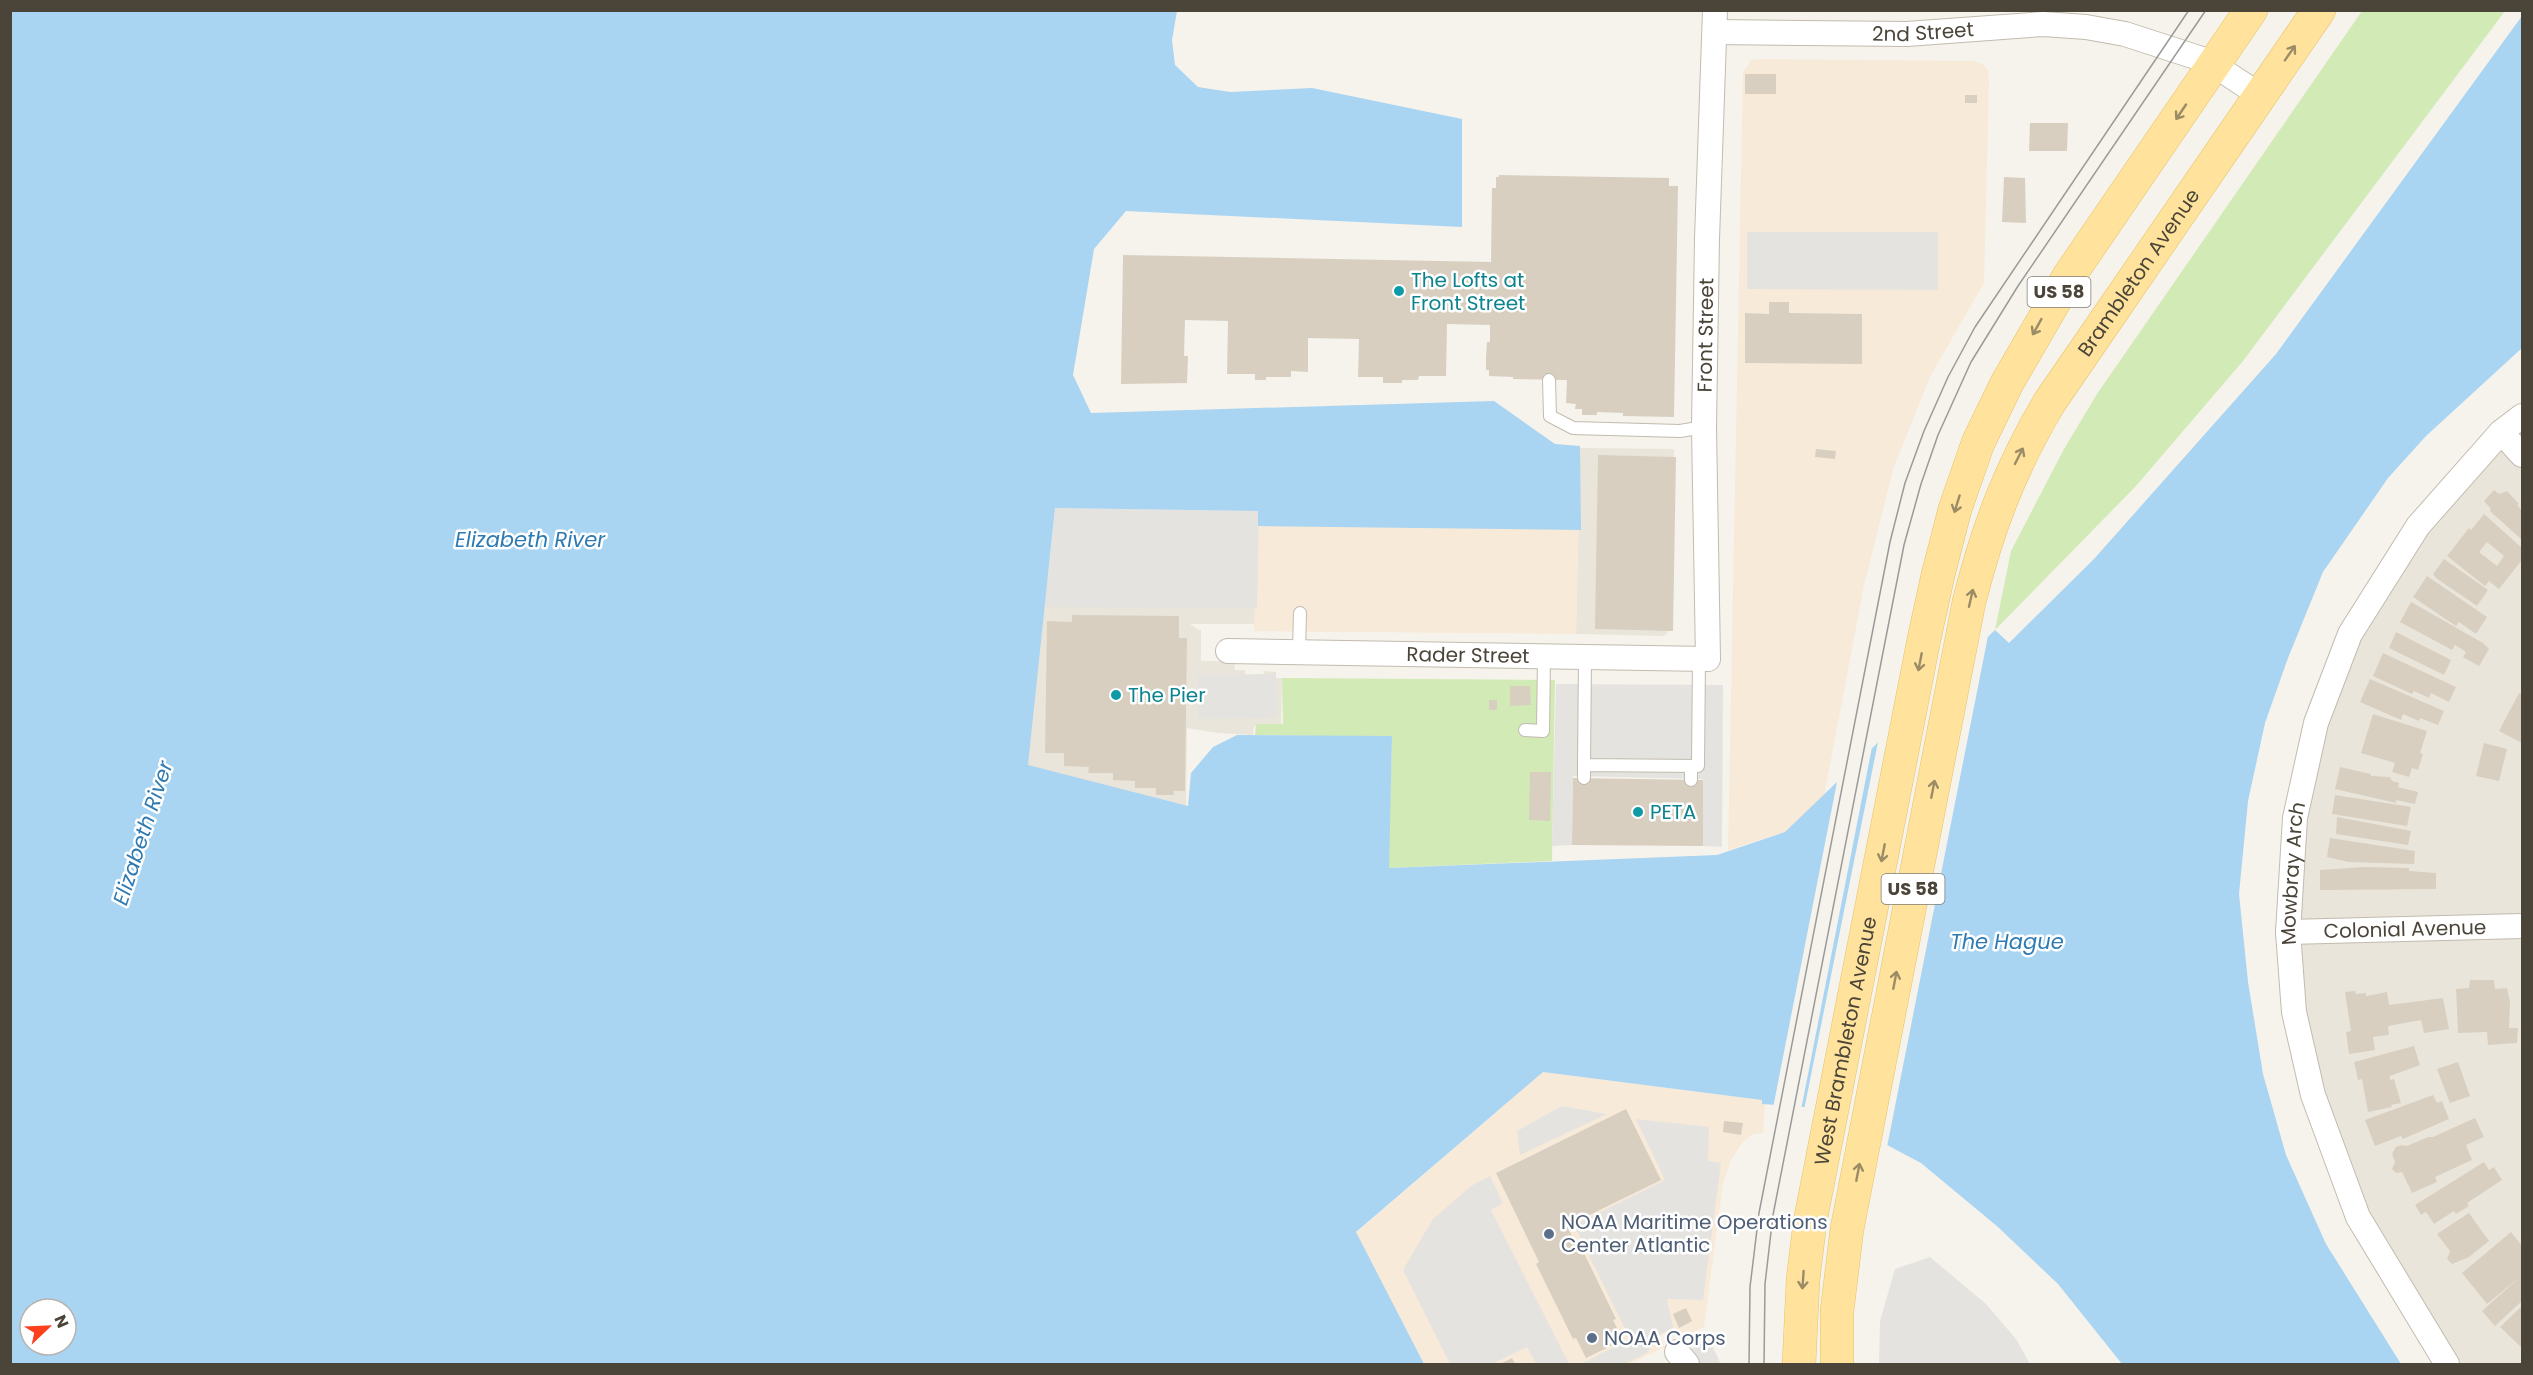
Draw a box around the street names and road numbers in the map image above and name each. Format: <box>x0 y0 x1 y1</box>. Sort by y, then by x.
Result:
street label: 2nd Street <box>1872 15 1975 48</box>
street label: Brambleton Avenue <box>2071 183 2206 362</box>
road number: US 58 <box>2028 277 2090 307</box>
street label: Front Street <box>1691 278 1720 393</box>
street label: Rader Street <box>1406 640 1530 670</box>
street label: Mowbray Arch <box>2274 799 2312 946</box>
road number: US 58 <box>1882 874 1944 904</box>
street label: Colonial Avenue <box>2323 913 2487 945</box>
street label: West Brambleton Avenue <box>1807 914 1883 1168</box>

